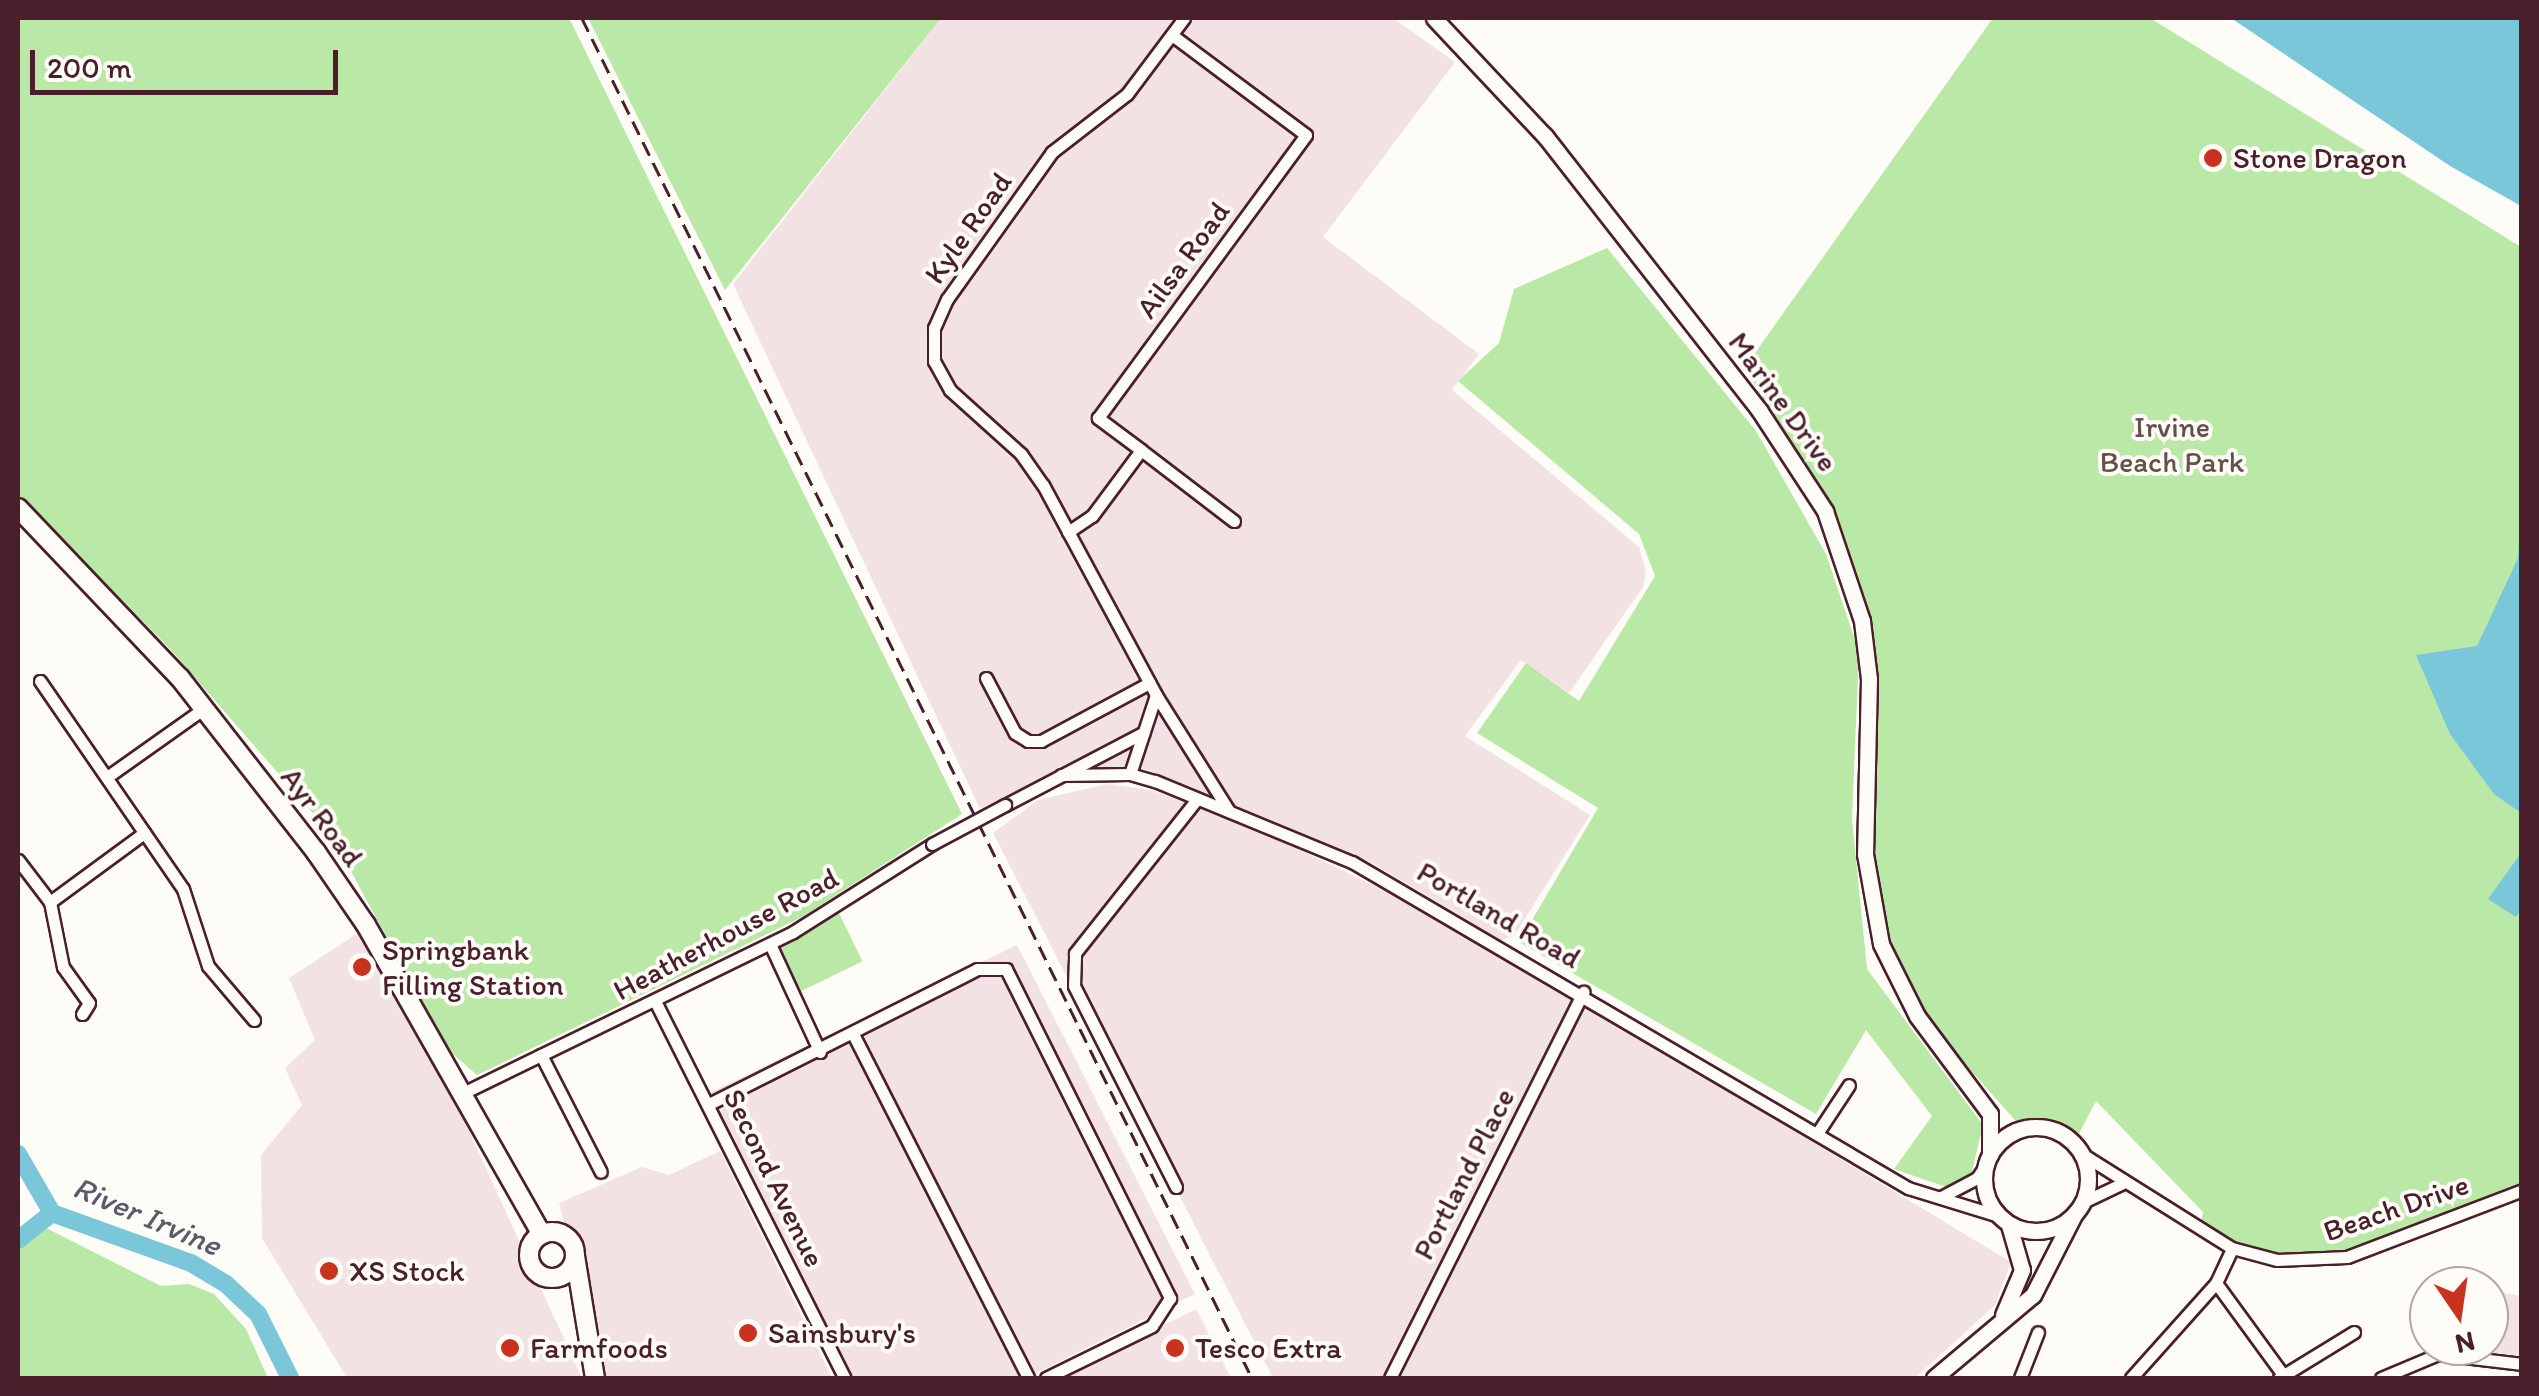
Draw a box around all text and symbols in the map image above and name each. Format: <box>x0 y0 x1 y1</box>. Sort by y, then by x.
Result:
scale bar <box>35 30 342 92</box>
text: 200 m <box>47 49 132 86</box>
place label: Stone Dragon <box>2233 140 2408 176</box>
marker: Stone Dragon <box>2202 147 2224 169</box>
street label: Kyle Road <box>917 166 1019 290</box>
street label: Ailsa Road <box>1129 195 1237 325</box>
street label: Marine Drive <box>1720 325 1846 479</box>
park label: Irvine Beach Park <box>2100 409 2244 480</box>
street label: Ayr Road <box>273 760 371 874</box>
street label: Portland Road <box>1411 854 1587 976</box>
street label: Heatherhouse Road <box>607 859 845 1009</box>
place label: Springbank Filling Station <box>382 932 564 1002</box>
marker: Springbank Filling Station <box>351 956 373 978</box>
street label: Second Avenue <box>715 1083 833 1273</box>
street label: Portland Place <box>1406 1083 1522 1265</box>
street label: Beach Drive <box>2318 1166 2474 1250</box>
water label: River Irvine <box>67 1167 227 1265</box>
place label: XS Stock <box>349 1253 464 1289</box>
marker: XS Stock <box>318 1260 340 1282</box>
north arrow <box>2409 1266 2509 1366</box>
place label: Sainsbury's <box>768 1315 916 1351</box>
marker: Sainsbury's <box>737 1322 759 1344</box>
text: N <box>2452 1325 2478 1362</box>
place label: Farmfoods <box>530 1330 668 1366</box>
place label: Tesco Extra <box>1195 1330 1342 1366</box>
marker: Farmfoods <box>499 1337 521 1359</box>
marker: Tesco Extra <box>1164 1337 1186 1359</box>

